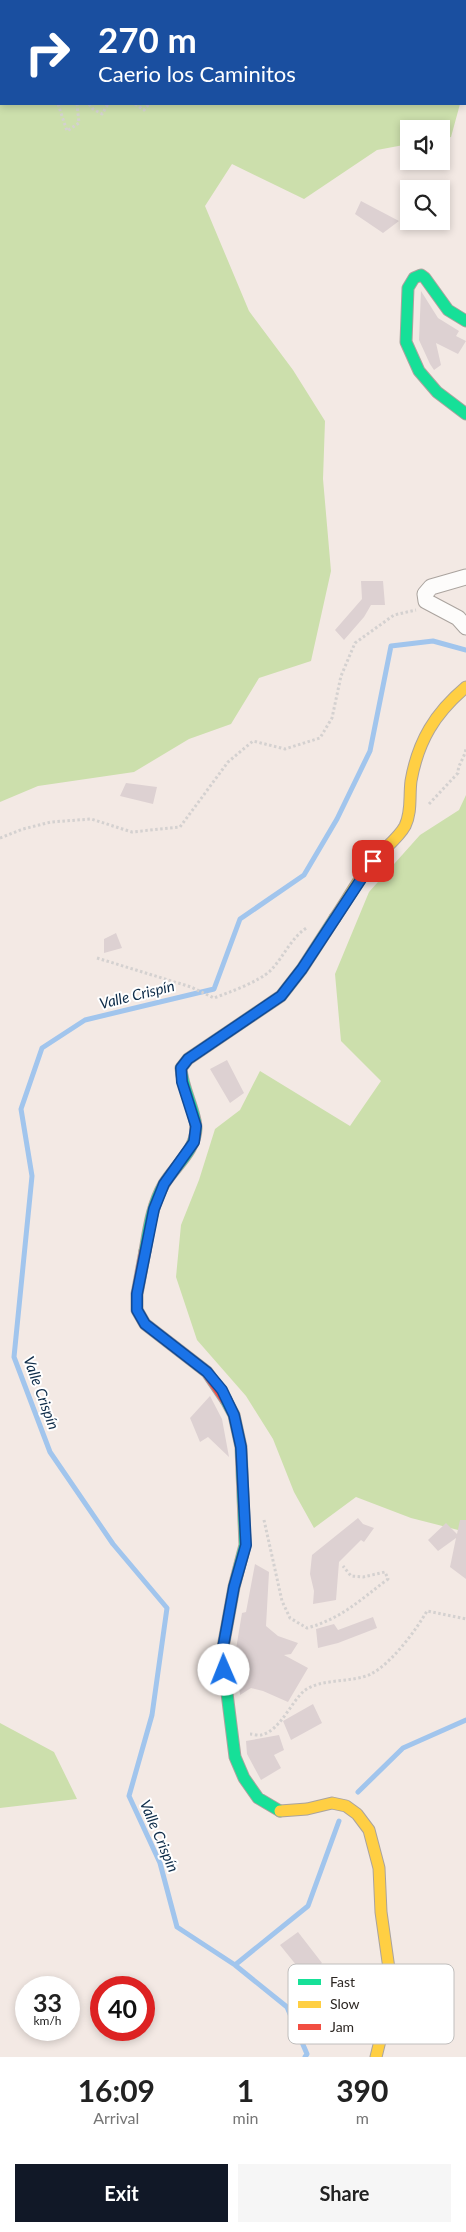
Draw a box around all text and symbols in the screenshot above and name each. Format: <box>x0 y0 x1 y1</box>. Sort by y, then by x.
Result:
text: 270 m <box>98 18 197 60</box>
icon: right <box>15 20 80 85</box>
text: Caerio los Caminitos <box>98 60 296 87</box>
map controls <box>400 120 450 230</box>
button: sound <box>400 120 450 170</box>
button: search <box>400 180 450 230</box>
pin <box>352 840 394 882</box>
icon: arrive <box>359 847 387 875</box>
water label: Valle Crispín <box>97 976 176 1012</box>
water label: Valle Crispín <box>20 1354 64 1432</box>
position arrow <box>197 1643 249 1695</box>
water label: Valle Crispín <box>137 1797 183 1874</box>
legend <box>288 1964 454 2044</box>
text: Fast <box>330 1973 355 1990</box>
speed limit sign: 40 <box>90 1976 155 2041</box>
text: 33 <box>33 1987 62 2017</box>
text: Slow <box>330 1995 360 2012</box>
text: km/h <box>33 2013 62 2028</box>
text: Jam <box>330 2018 354 2035</box>
text: 16:09 <box>78 2072 155 2108</box>
text: 1 <box>237 2072 254 2108</box>
text: 390 <box>336 2072 388 2108</box>
text: Arrival <box>93 2108 139 2127</box>
text: min <box>233 2108 259 2127</box>
text: m <box>356 2108 369 2127</box>
button: Exit <box>15 2164 228 2222</box>
button: Share <box>238 2164 451 2222</box>

